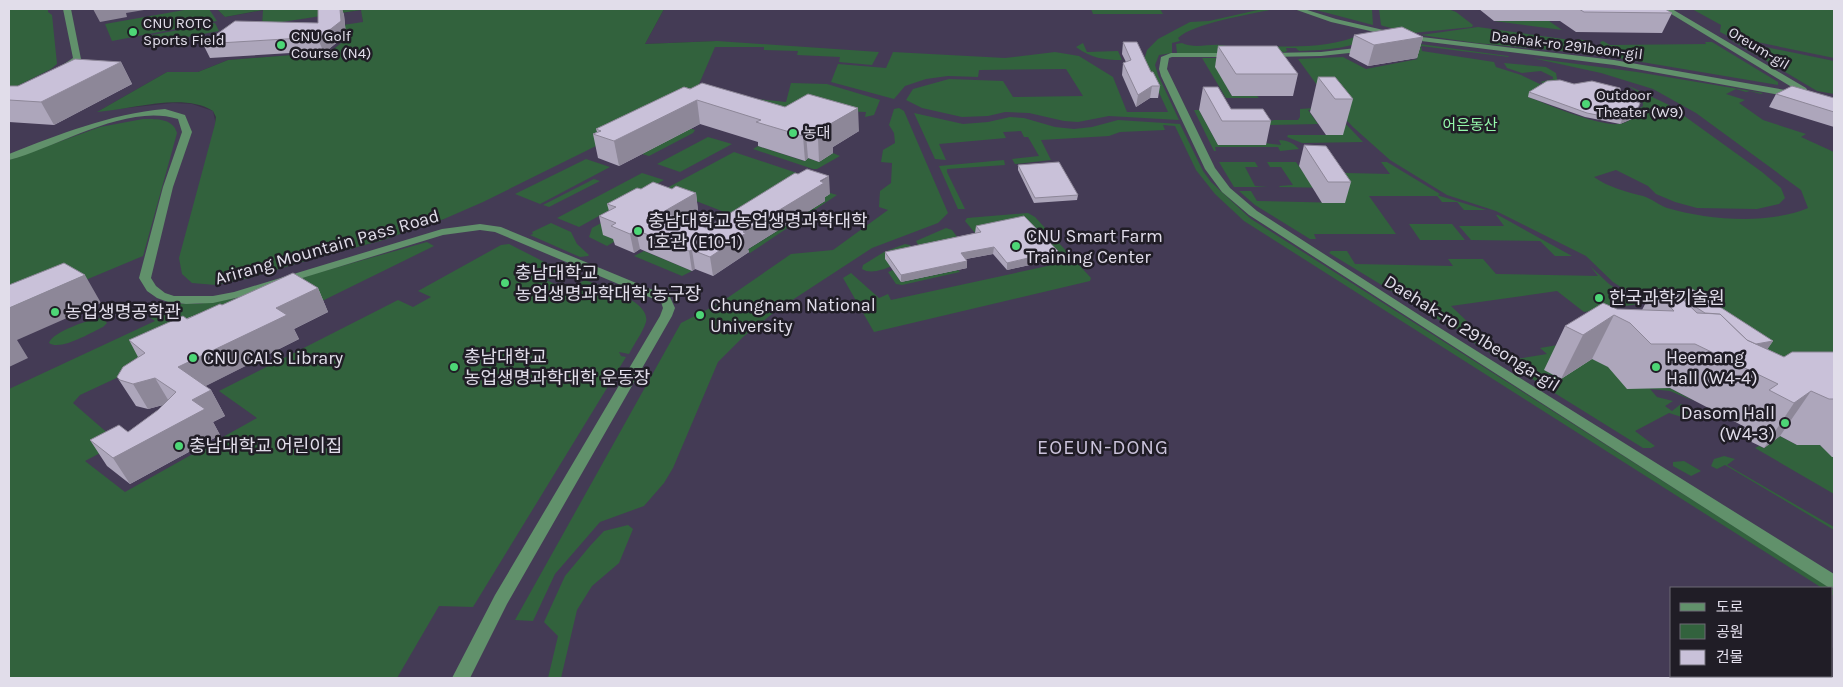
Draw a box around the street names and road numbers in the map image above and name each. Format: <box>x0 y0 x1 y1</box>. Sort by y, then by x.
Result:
street label: Oreum-gil <box>1725 23 1793 73</box>
street label: Daehak-ro 291beon-gil <box>1490 27 1644 63</box>
street label: Arirang Mountain Pass Road <box>212 204 442 290</box>
street label: Daehak-ro 291beonga-gil <box>1380 270 1564 396</box>

